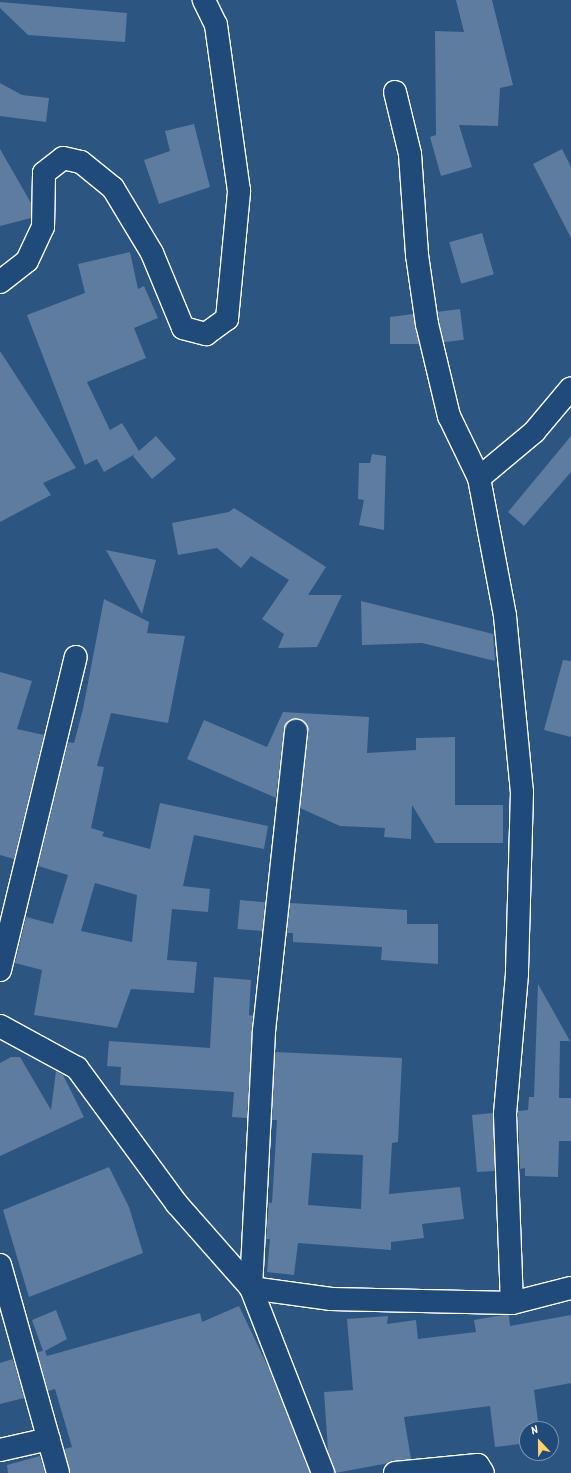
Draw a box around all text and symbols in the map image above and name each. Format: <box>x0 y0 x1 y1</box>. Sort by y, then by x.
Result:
north arrow <box>519 1421 559 1461</box>
text: N <box>528 1421 541 1440</box>

